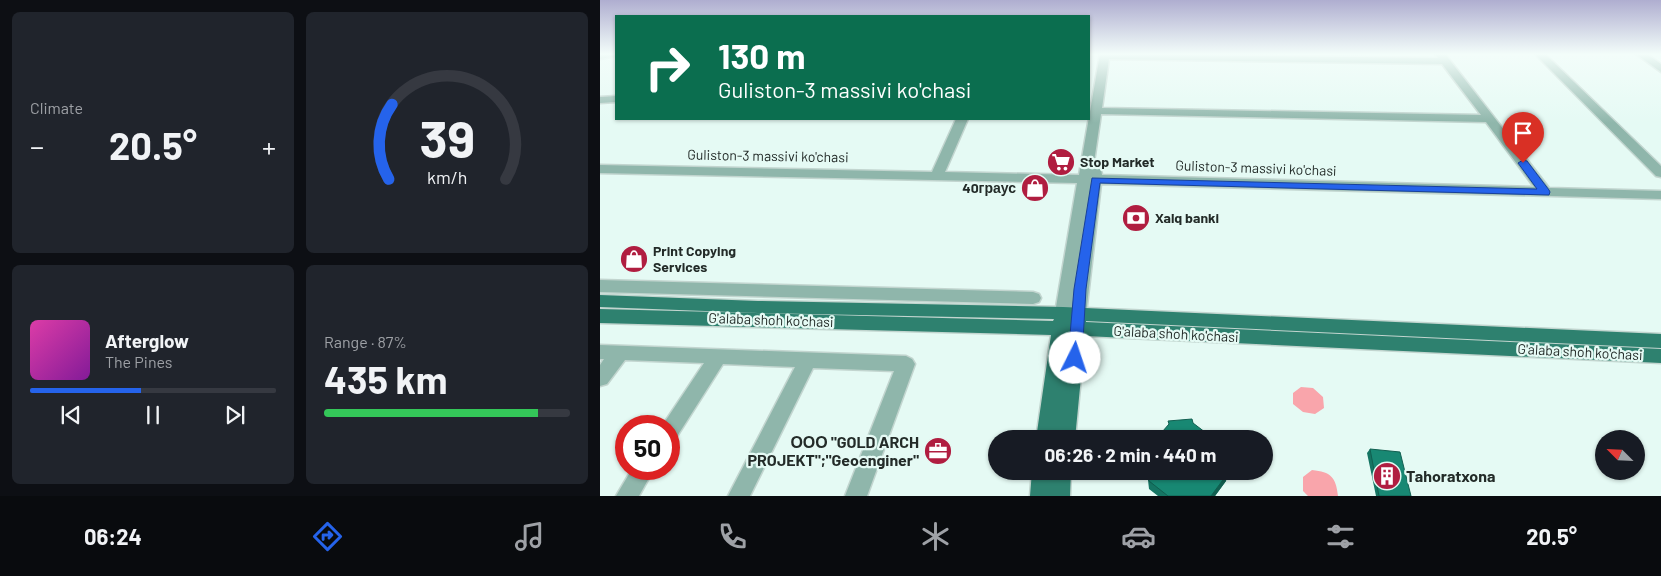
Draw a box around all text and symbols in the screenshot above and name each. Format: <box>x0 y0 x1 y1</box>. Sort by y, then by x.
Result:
text: 130 m <box>718 34 805 76</box>
icon: right <box>635 35 700 100</box>
text: Guliston-3 massivi ko'chasi <box>718 76 972 102</box>
text: Climate <box>30 98 83 117</box>
text: 39 <box>419 106 475 168</box>
pin <box>1502 112 1544 163</box>
icon: arrive <box>1509 119 1537 147</box>
text: 20.5° <box>109 122 197 168</box>
text: − <box>30 129 44 163</box>
text: + <box>262 129 276 163</box>
street label: Guliston-3 massivi ko'chasi <box>687 146 849 165</box>
supermarket icon: Stop Market <box>1046 147 1076 177</box>
place label: Stop Market <box>1080 153 1154 170</box>
street label: Guliston-3 massivi ko'chasi <box>1175 156 1337 179</box>
text: km/h <box>427 166 467 188</box>
shop icon: 40граус <box>1020 173 1050 203</box>
place label: 40граус <box>962 179 1016 196</box>
bank icon: Xalq banki <box>1121 203 1151 233</box>
place label: Xalq banki <box>1155 209 1219 226</box>
place label: Print Copying Services <box>653 242 736 275</box>
shop icon: Print Copying Services <box>619 244 649 274</box>
street label: G'alaba shoh ko'chasi <box>708 309 834 330</box>
street label: G'alaba shoh ko'chasi <box>1113 322 1239 345</box>
text: Afterglow <box>105 329 189 352</box>
position arrow <box>1048 331 1100 383</box>
text: Range · 87% <box>324 332 407 351</box>
street label: G'alaba shoh ko'chasi <box>1517 340 1643 363</box>
text: The Pines <box>105 352 173 371</box>
text: 435 km <box>324 356 448 402</box>
icon: previous <box>57 401 85 429</box>
icon: pause <box>139 401 167 429</box>
icon: next <box>221 401 249 429</box>
speed limit sign: 50 <box>615 415 680 480</box>
north arrow <box>1595 430 1645 480</box>
map controls <box>1595 430 1645 480</box>
place label: ООО "GOLD ARCH PROJEKT";"Geoenginer" <box>747 432 919 469</box>
office icon: ООО "GOLD ARCH PROJEKT";"Geoenginer" <box>923 436 953 466</box>
text: 06:26 · 2 min · 440 m <box>1045 443 1216 466</box>
building icon: Tahoratxona <box>1372 461 1402 491</box>
place label: Tahoratxona <box>1406 466 1495 485</box>
icon: directions <box>310 519 345 554</box>
icon: music <box>512 519 547 554</box>
icon: phone <box>715 519 750 554</box>
icon: climate <box>918 519 953 554</box>
icon: car <box>1121 519 1156 554</box>
icon: filters <box>1323 519 1358 554</box>
text: 06:24 <box>84 523 142 549</box>
text: 20.5° <box>1526 523 1577 549</box>

